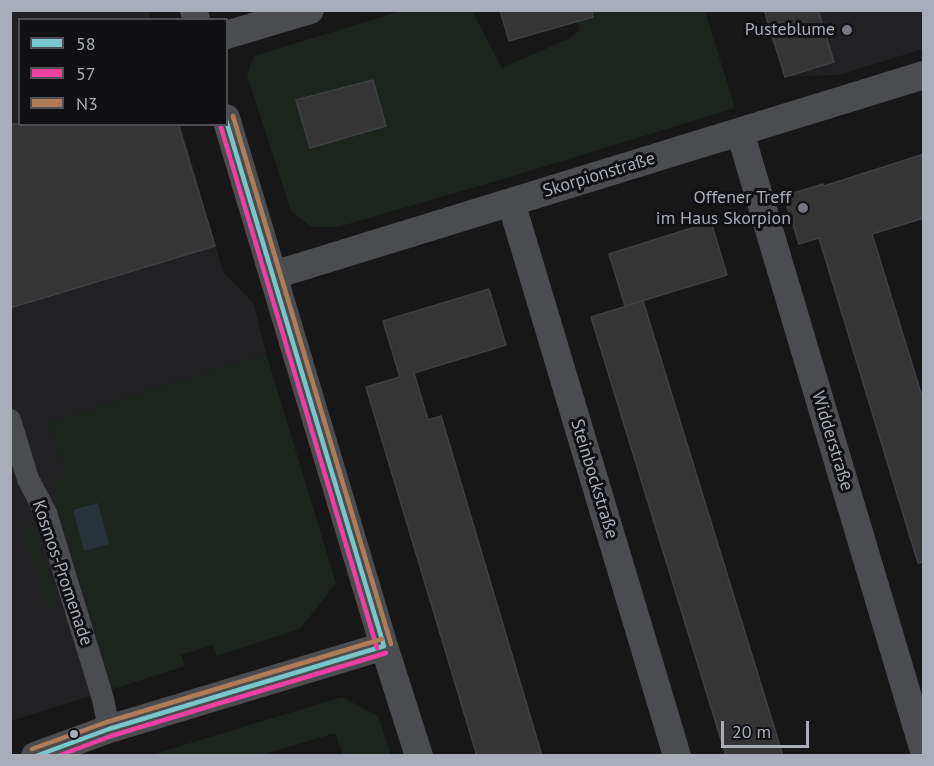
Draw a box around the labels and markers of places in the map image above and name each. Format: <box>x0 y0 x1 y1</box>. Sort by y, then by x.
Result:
place label: Pusteblume <box>745 19 835 41</box>
marker: Pusteblume <box>840 23 854 37</box>
place label: Offener Treff im Haus Skorpion <box>656 187 791 230</box>
marker: Offener Treff im Haus Skorpion <box>796 201 810 215</box>
unlabelled marker <box>68 728 80 740</box>

